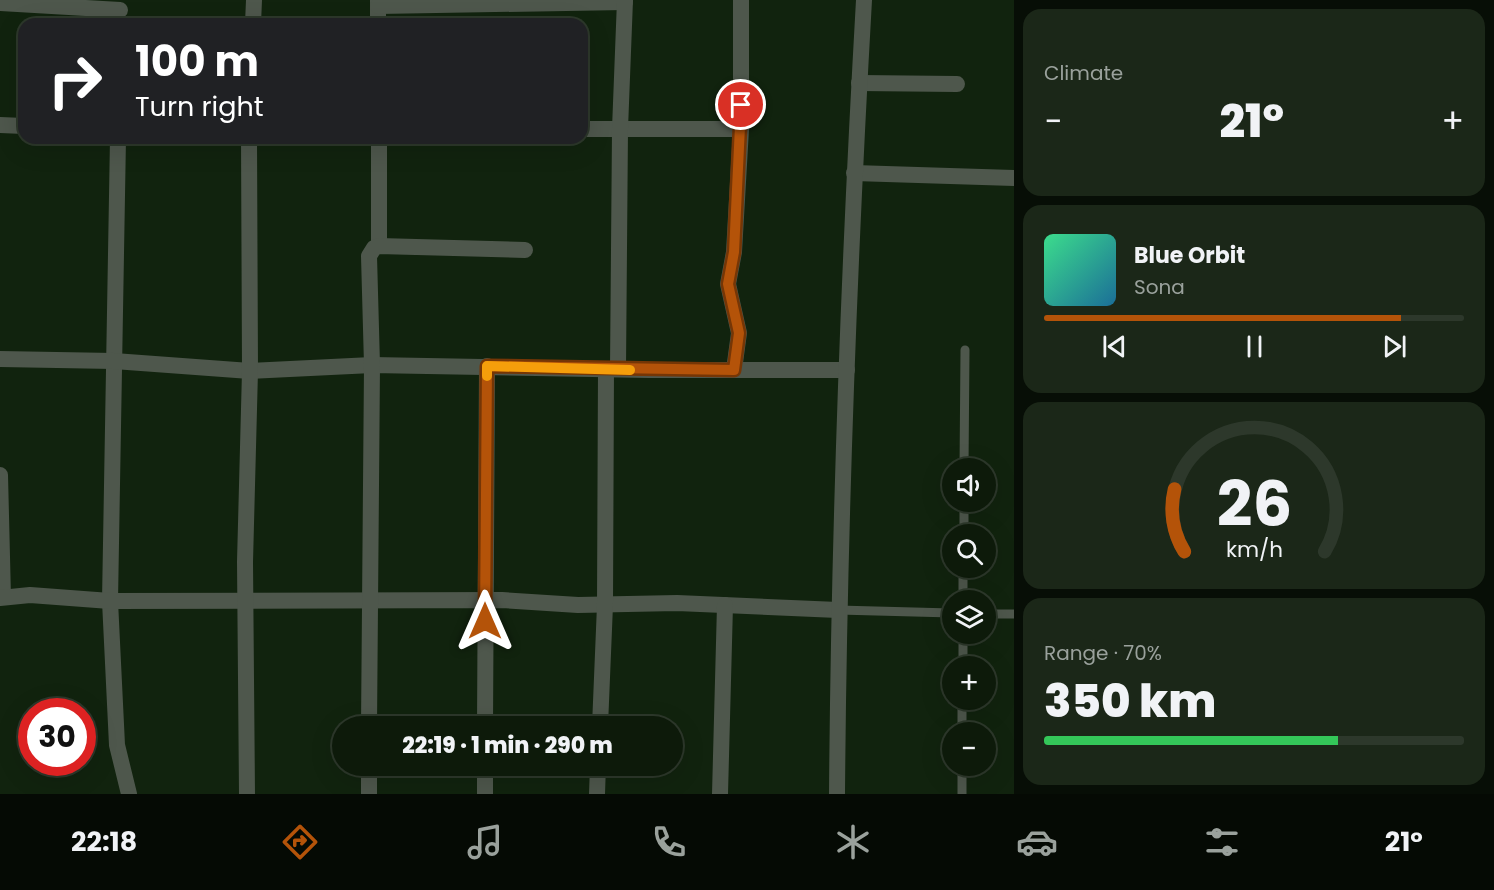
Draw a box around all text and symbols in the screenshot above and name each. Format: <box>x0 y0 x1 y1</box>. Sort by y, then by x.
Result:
text: 100 m <box>135 32 259 91</box>
icon: right <box>36 42 114 120</box>
text: Climate <box>1044 59 1123 87</box>
pin <box>715 79 766 130</box>
text: Turn right <box>135 88 264 125</box>
icon: arrive <box>724 88 757 121</box>
text: 21° <box>1220 90 1284 153</box>
text: − <box>1044 98 1062 145</box>
text: + <box>1441 98 1464 145</box>
text: Blue Orbit <box>1134 240 1245 271</box>
text: Sona <box>1134 273 1185 301</box>
icon: previous <box>1098 330 1131 363</box>
icon: pause <box>1238 330 1271 363</box>
icon: next <box>1378 330 1411 363</box>
map controls <box>942 458 996 776</box>
button: sound <box>942 458 996 512</box>
text: 26 <box>1216 460 1292 548</box>
button: search <box>942 524 996 578</box>
text: km/h <box>1225 535 1283 566</box>
position arrow <box>453 589 517 653</box>
button: layers <box>942 590 996 644</box>
text: Range · 70% <box>1044 639 1162 667</box>
button: + <box>942 656 996 710</box>
text: 350 km <box>1044 670 1216 733</box>
speed limit sign: 30 <box>18 698 96 776</box>
button: − <box>942 722 996 776</box>
text: 22:19 · 1 min · 290 m <box>402 730 613 761</box>
icon: directions <box>279 821 321 863</box>
icon: music <box>464 821 506 863</box>
icon: phone <box>648 821 690 863</box>
icon: climate <box>832 821 874 863</box>
icon: car <box>1016 821 1058 863</box>
icon: filters <box>1201 821 1243 863</box>
text: 22:18 <box>71 823 137 860</box>
text: 21° <box>1385 823 1423 860</box>

